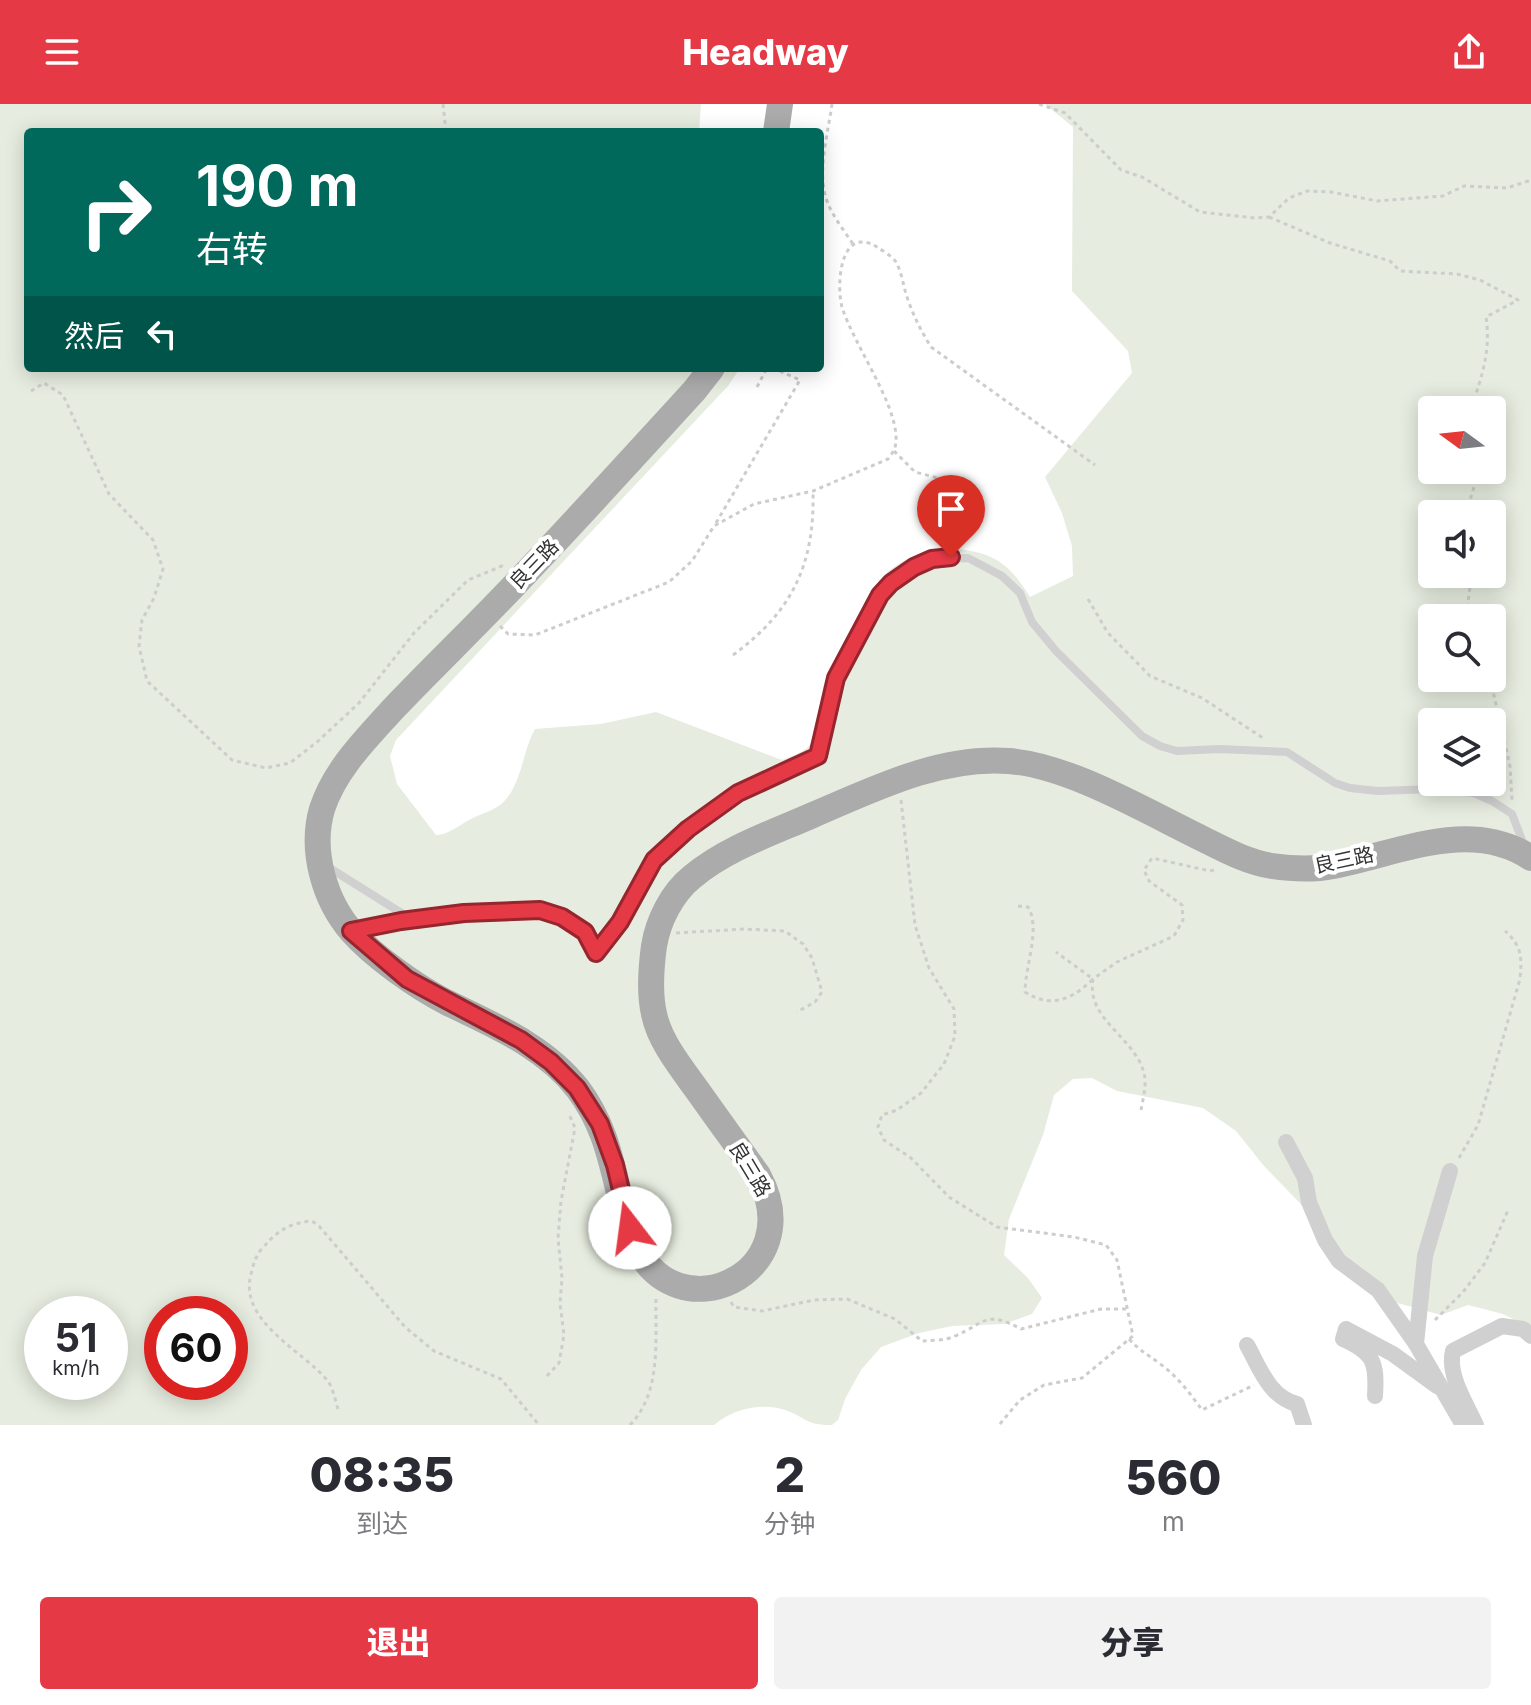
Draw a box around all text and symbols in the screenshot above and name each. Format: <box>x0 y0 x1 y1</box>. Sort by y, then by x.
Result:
icon: menu <box>40 30 84 74</box>
text: Headway <box>682 30 849 74</box>
icon: share <box>1447 30 1491 74</box>
text: 190 m <box>196 152 359 220</box>
icon: right <box>64 160 168 264</box>
text: 右转 <box>196 227 268 271</box>
icon: left <box>140 312 184 356</box>
text: 然后 <box>64 318 124 354</box>
north arrow <box>1418 396 1506 484</box>
map controls <box>1418 396 1506 796</box>
pin <box>917 475 985 557</box>
icon: arrive <box>929 487 973 531</box>
button: sound <box>1418 500 1506 588</box>
street label: 良三路 <box>505 534 563 594</box>
button: search <box>1418 604 1506 692</box>
button: layers <box>1418 708 1506 796</box>
street label: 良三路 <box>1312 842 1376 878</box>
street label: 良三路 <box>724 1137 776 1201</box>
position arrow <box>588 1186 672 1270</box>
speed limit sign: 60 <box>144 1296 248 1400</box>
text: 51 <box>55 1313 97 1362</box>
text: km/h <box>52 1356 100 1380</box>
text: 08:35 <box>309 1445 454 1504</box>
text: 2 <box>774 1445 805 1504</box>
text: 560 <box>1125 1448 1222 1507</box>
text: m <box>1162 1506 1185 1537</box>
text: 到达 <box>356 1508 408 1539</box>
text: 分钟 <box>764 1508 816 1539</box>
button: 退出 <box>40 1597 758 1689</box>
button: 分享 <box>774 1597 1491 1689</box>

